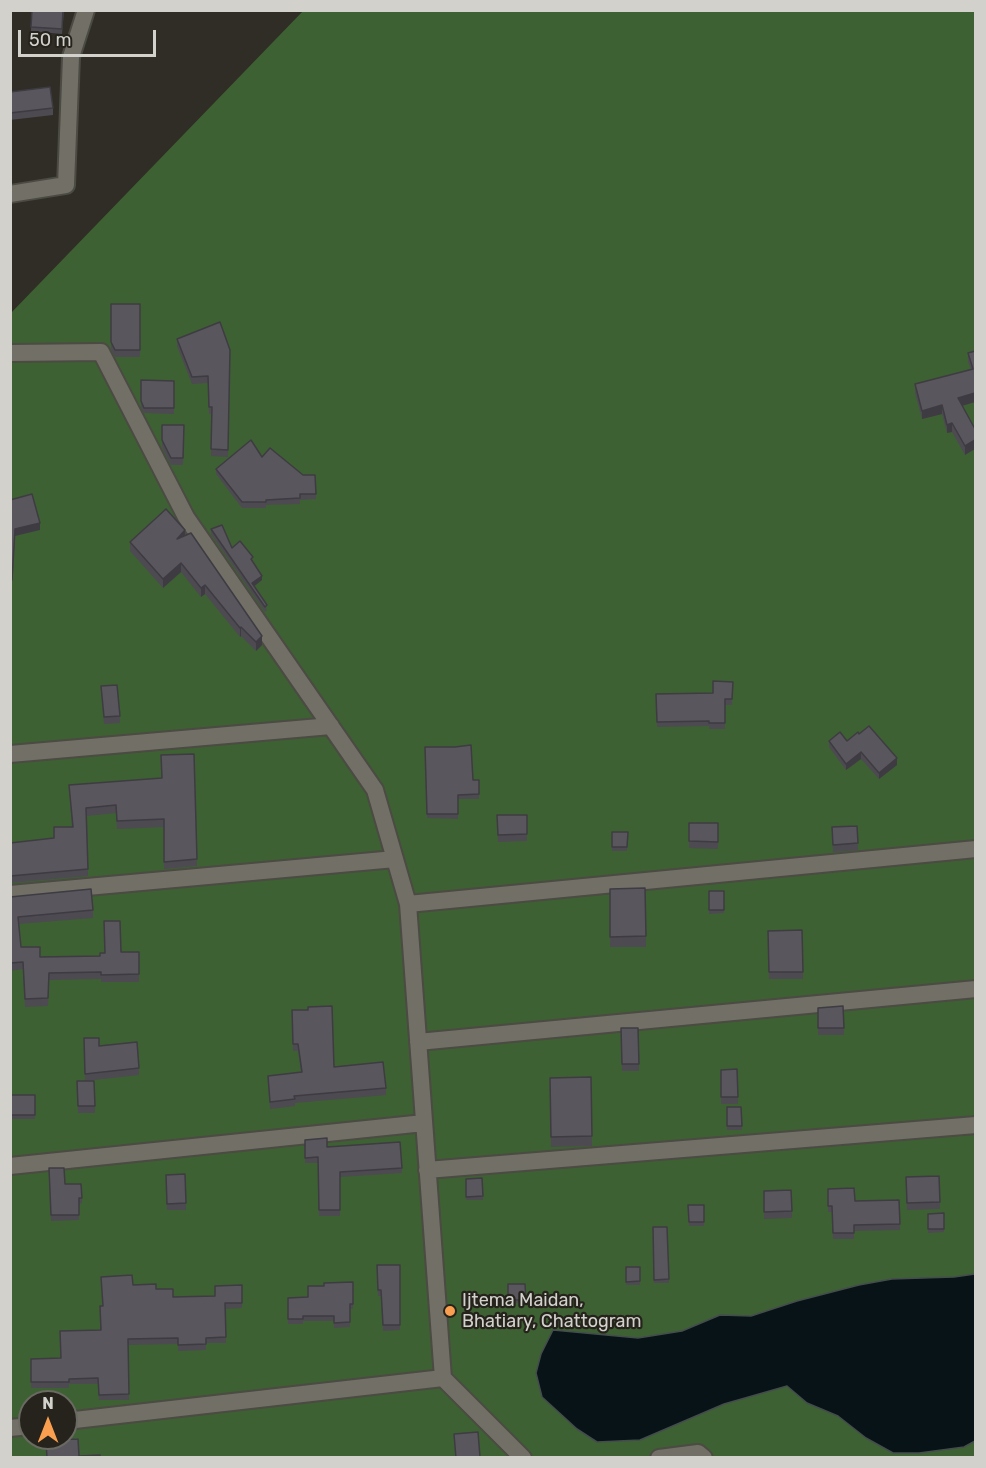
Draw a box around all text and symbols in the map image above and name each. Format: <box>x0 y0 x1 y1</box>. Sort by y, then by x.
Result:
scale bar <box>21 18 159 56</box>
text: 50 m <box>29 29 72 51</box>
place label: Ijtema Maidan, Bhatiary, Chattogram <box>462 1290 641 1332</box>
marker: Ijtema Maidan, Bhatiary, Chattogram <box>443 1304 457 1318</box>
north arrow <box>18 1390 78 1450</box>
text: N <box>42 1394 54 1413</box>

